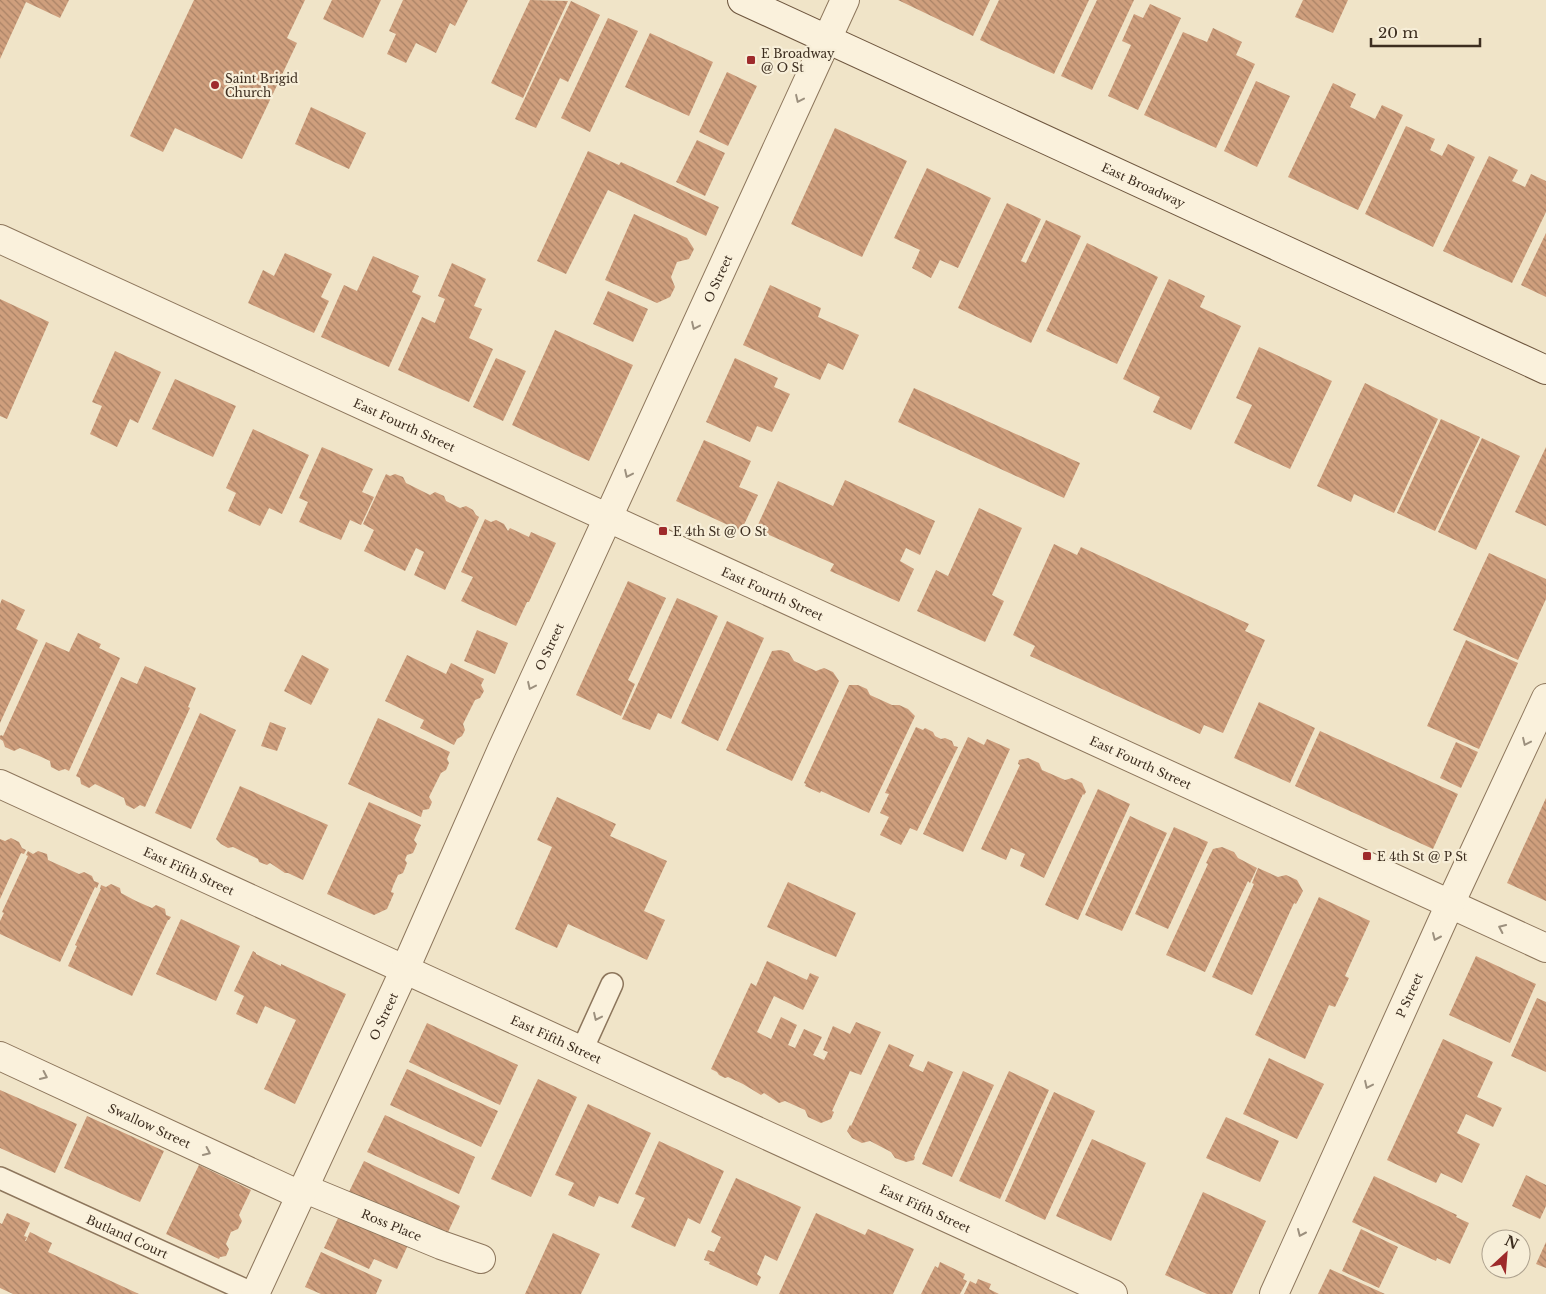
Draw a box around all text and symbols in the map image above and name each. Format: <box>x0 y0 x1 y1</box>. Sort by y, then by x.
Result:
scale bar <box>1371 15 1480 47</box>
text: 20 m <box>1378 23 1418 42</box>
place label: E Broadway @ O St <box>761 46 835 75</box>
marker: E Broadway @ O St <box>745 54 757 66</box>
place label: Saint Brigid Church <box>225 71 298 100</box>
marker: Saint Brigid Church <box>209 79 221 91</box>
one-way arrow <box>795 94 806 103</box>
street label: East Broadway <box>1099 159 1188 211</box>
street label: O Street <box>700 252 735 305</box>
one-way arrow <box>692 321 702 330</box>
street label: East Fourth Street <box>351 395 458 455</box>
one-way arrow <box>623 469 634 478</box>
place label: E 4th St @ O St <box>673 524 767 539</box>
marker: E 4th St @ O St <box>657 525 669 537</box>
street label: East Fourth Street <box>719 563 826 623</box>
street label: O Street <box>531 620 567 673</box>
one-way arrow <box>527 680 537 689</box>
street label: East Fourth Street <box>1087 732 1194 792</box>
one-way arrow <box>1521 737 1532 746</box>
street label: East Fifth Street <box>141 843 237 898</box>
place label: E 4th St @ P St <box>1377 849 1468 864</box>
marker: E 4th St @ P St <box>1361 850 1373 862</box>
one-way arrow <box>1498 924 1507 934</box>
one-way arrow <box>1431 932 1442 941</box>
street label: P Street <box>1392 970 1426 1020</box>
street label: O Street <box>366 989 401 1042</box>
street label: East Fifth Street <box>509 1012 605 1066</box>
one-way arrow <box>593 1012 603 1021</box>
one-way arrow <box>39 1070 48 1080</box>
one-way arrow <box>1364 1080 1375 1089</box>
street label: Swallow Street <box>106 1100 194 1151</box>
one-way arrow <box>202 1146 211 1156</box>
street label: East Fifth Street <box>878 1181 974 1236</box>
street label: Ross Place <box>359 1206 424 1244</box>
street label: Butland Court <box>84 1211 171 1261</box>
one-way arrow <box>1297 1228 1308 1237</box>
north arrow <box>1481 1229 1531 1279</box>
text: N <box>1502 1231 1522 1253</box>

